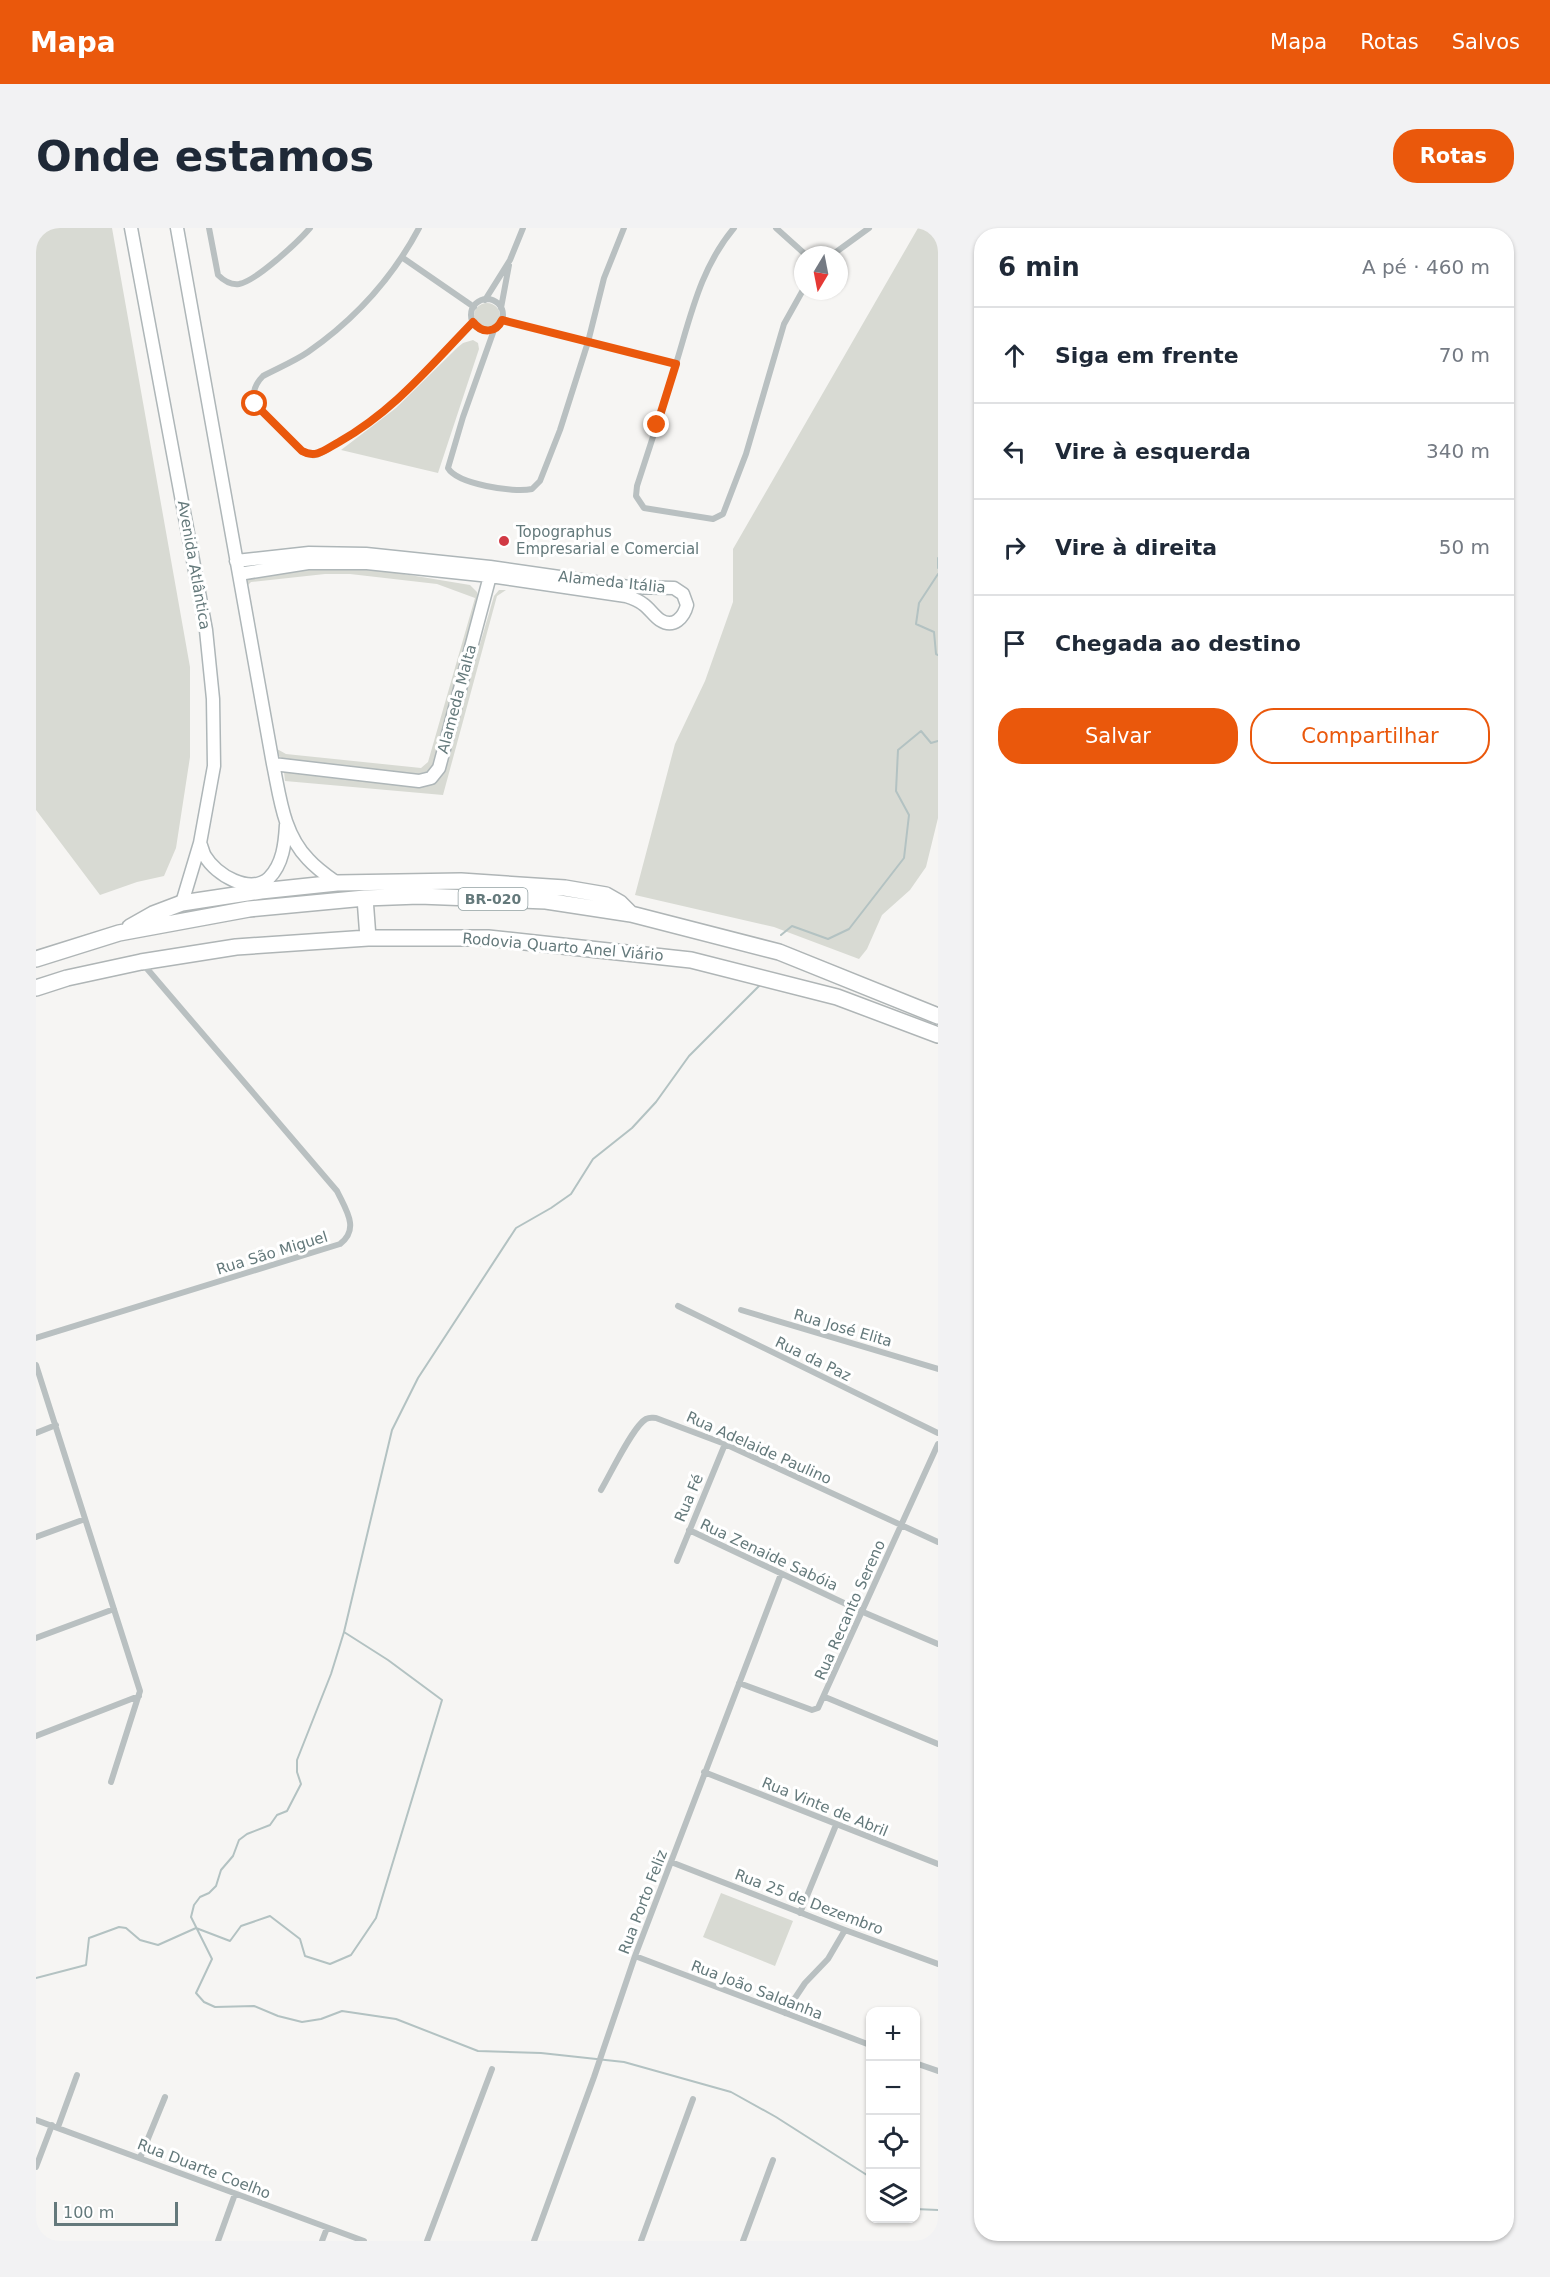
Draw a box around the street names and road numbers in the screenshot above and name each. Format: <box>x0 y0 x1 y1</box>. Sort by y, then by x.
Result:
street label: Avenida Atlântica <box>174 499 214 631</box>
street label: Alameda Itália <box>557 567 667 597</box>
street label: Alameda Malta <box>434 642 480 756</box>
road number: BR-020 <box>458 888 528 910</box>
street label: Rodovia Quarto Anel Viário <box>462 929 664 965</box>
street label: Rua São Miguel <box>214 1228 330 1278</box>
street label: Rua José Elita <box>792 1305 894 1351</box>
street label: Rua da Paz <box>772 1333 854 1385</box>
street label: Rua Adelaide Paulino <box>684 1408 834 1488</box>
street label: Rua Fé <box>671 1471 707 1525</box>
street label: Rua Zenaide Sabóia <box>697 1515 841 1595</box>
street label: Rua Recanto Sereno <box>811 1537 889 1683</box>
street label: Rua Vinte de Abril <box>759 1773 891 1841</box>
street label: Rua Porto Feliz <box>615 1847 671 1957</box>
street label: Rua 25 de Dezembro <box>732 1865 886 1939</box>
street label: Rua João Saldanha <box>689 1957 825 2023</box>
street label: Rua Duarte Coelho <box>135 2135 273 2203</box>

